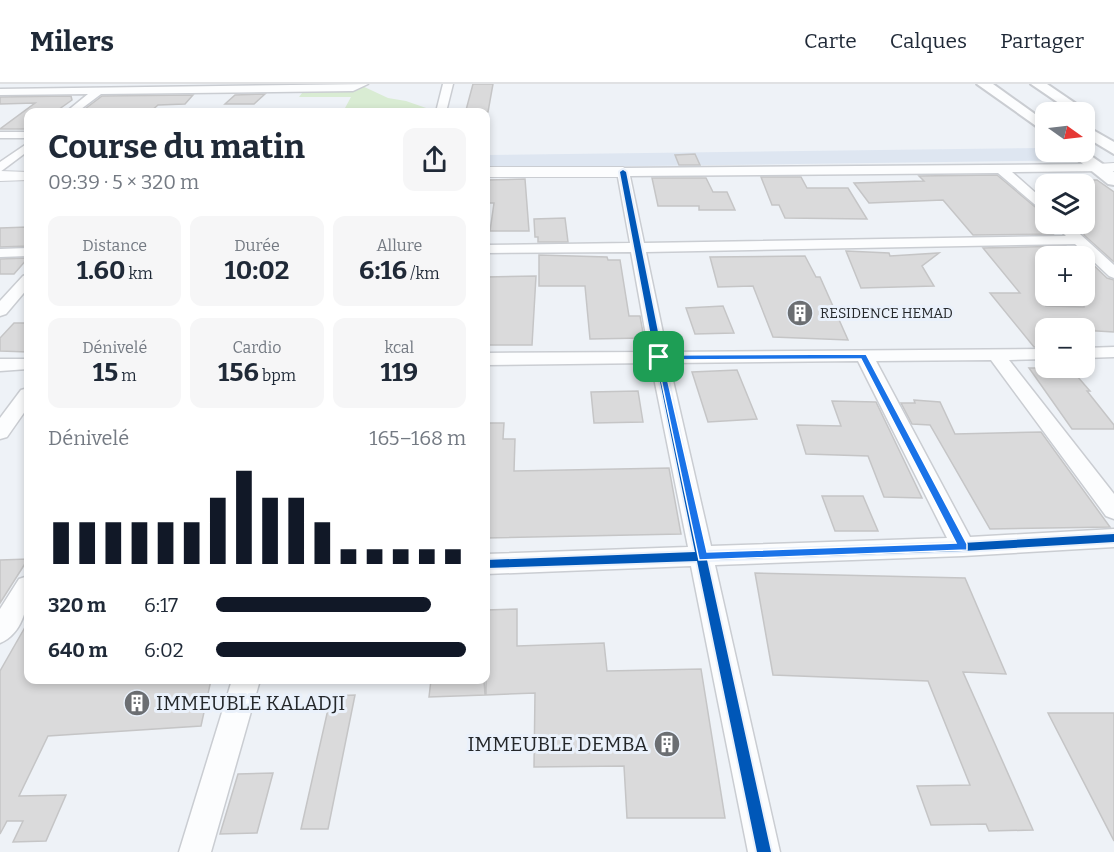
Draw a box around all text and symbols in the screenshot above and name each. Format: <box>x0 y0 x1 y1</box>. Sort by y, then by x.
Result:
text: Milers <box>30 25 114 58</box>
text: Carte <box>804 28 857 54</box>
text: Calques <box>890 28 967 54</box>
text: Partager <box>1000 28 1084 54</box>
north arrow <box>1035 102 1095 162</box>
map controls <box>1035 102 1095 378</box>
text: Course du matin <box>48 127 305 167</box>
button: share <box>403 128 466 191</box>
text: 09:39 · 5 × 320 m <box>48 170 199 194</box>
button: layers <box>1035 174 1095 234</box>
text: Distance <box>82 236 147 255</box>
text: Durée <box>234 236 280 255</box>
text: Allure <box>376 236 422 255</box>
button: + <box>1035 246 1095 306</box>
text: 1.60 <box>77 255 125 286</box>
text: 10:02 <box>225 255 289 286</box>
text: 6:16 <box>359 255 407 286</box>
text: km <box>125 264 153 283</box>
text: /km <box>407 264 440 283</box>
building icon: RESIDENCE HEMAD <box>785 298 815 328</box>
place label: RESIDENCE HEMAD <box>820 305 953 322</box>
button: − <box>1035 318 1095 378</box>
pin <box>633 331 684 382</box>
text: Dénivelé <box>82 338 147 357</box>
text: Cardio <box>233 338 281 357</box>
text: kcal <box>384 338 414 357</box>
icon: arrive <box>642 340 675 373</box>
text: 15 <box>93 357 118 388</box>
text: 156 <box>218 357 259 388</box>
text: 119 <box>380 357 418 388</box>
text: m <box>118 366 137 385</box>
text: bpm <box>259 366 296 385</box>
text: Dénivelé <box>48 426 129 450</box>
text: 165–168 m <box>369 426 466 450</box>
text: 320 m <box>48 593 106 617</box>
text: 6:17 <box>144 593 178 617</box>
text: 640 m <box>48 638 108 662</box>
text: 6:02 <box>144 638 184 662</box>
building icon: IMMEUBLE KALADJI <box>122 688 152 718</box>
place label: IMMEUBLE KALADJI <box>156 691 345 715</box>
building icon: IMMEUBLE DEMBA <box>652 729 682 759</box>
place label: IMMEUBLE DEMBA <box>467 732 649 756</box>

